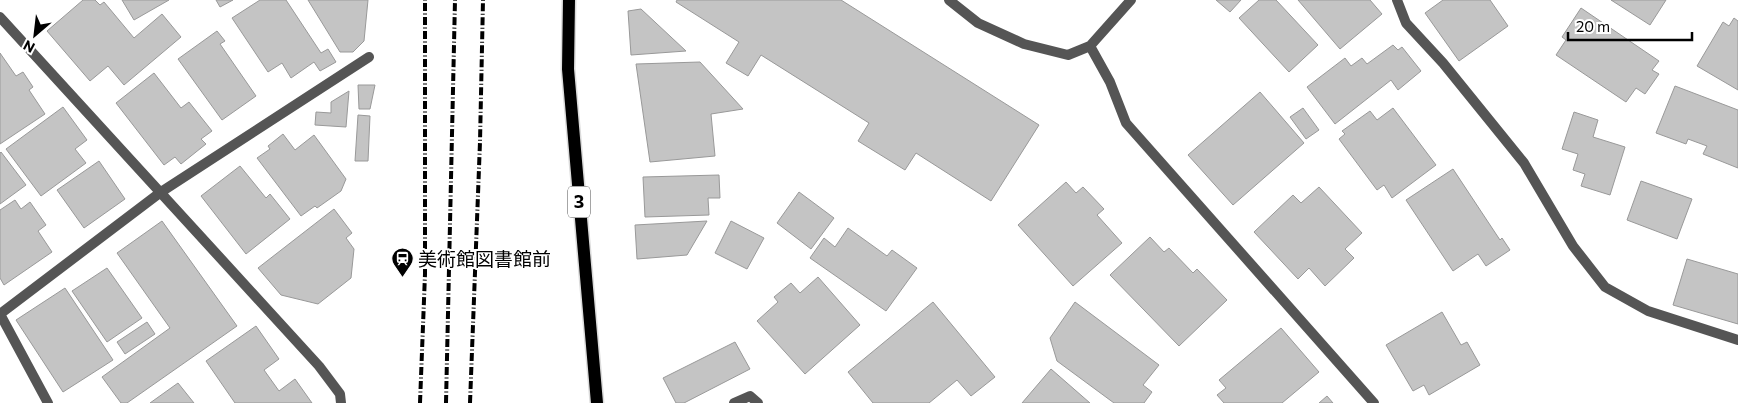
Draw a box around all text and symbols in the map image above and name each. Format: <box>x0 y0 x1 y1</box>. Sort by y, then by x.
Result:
north arrow <box>10 10 60 60</box>
scale bar <box>1568 10 1692 42</box>
text: 20 m <box>1576 17 1610 35</box>
text: N <box>20 37 37 57</box>
road number: 3 <box>568 186 590 218</box>
station icon: 美術館図書館前 <box>390 247 414 278</box>
place label: 美術館図書館前 <box>418 247 551 270</box>

